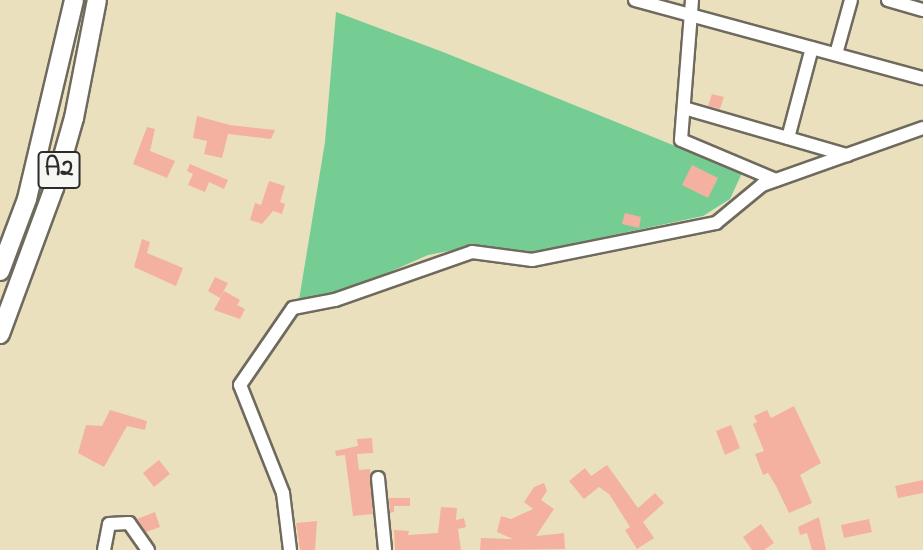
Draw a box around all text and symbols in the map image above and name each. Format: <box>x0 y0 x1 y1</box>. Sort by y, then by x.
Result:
road number: A2 <box>36 148 82 192</box>

